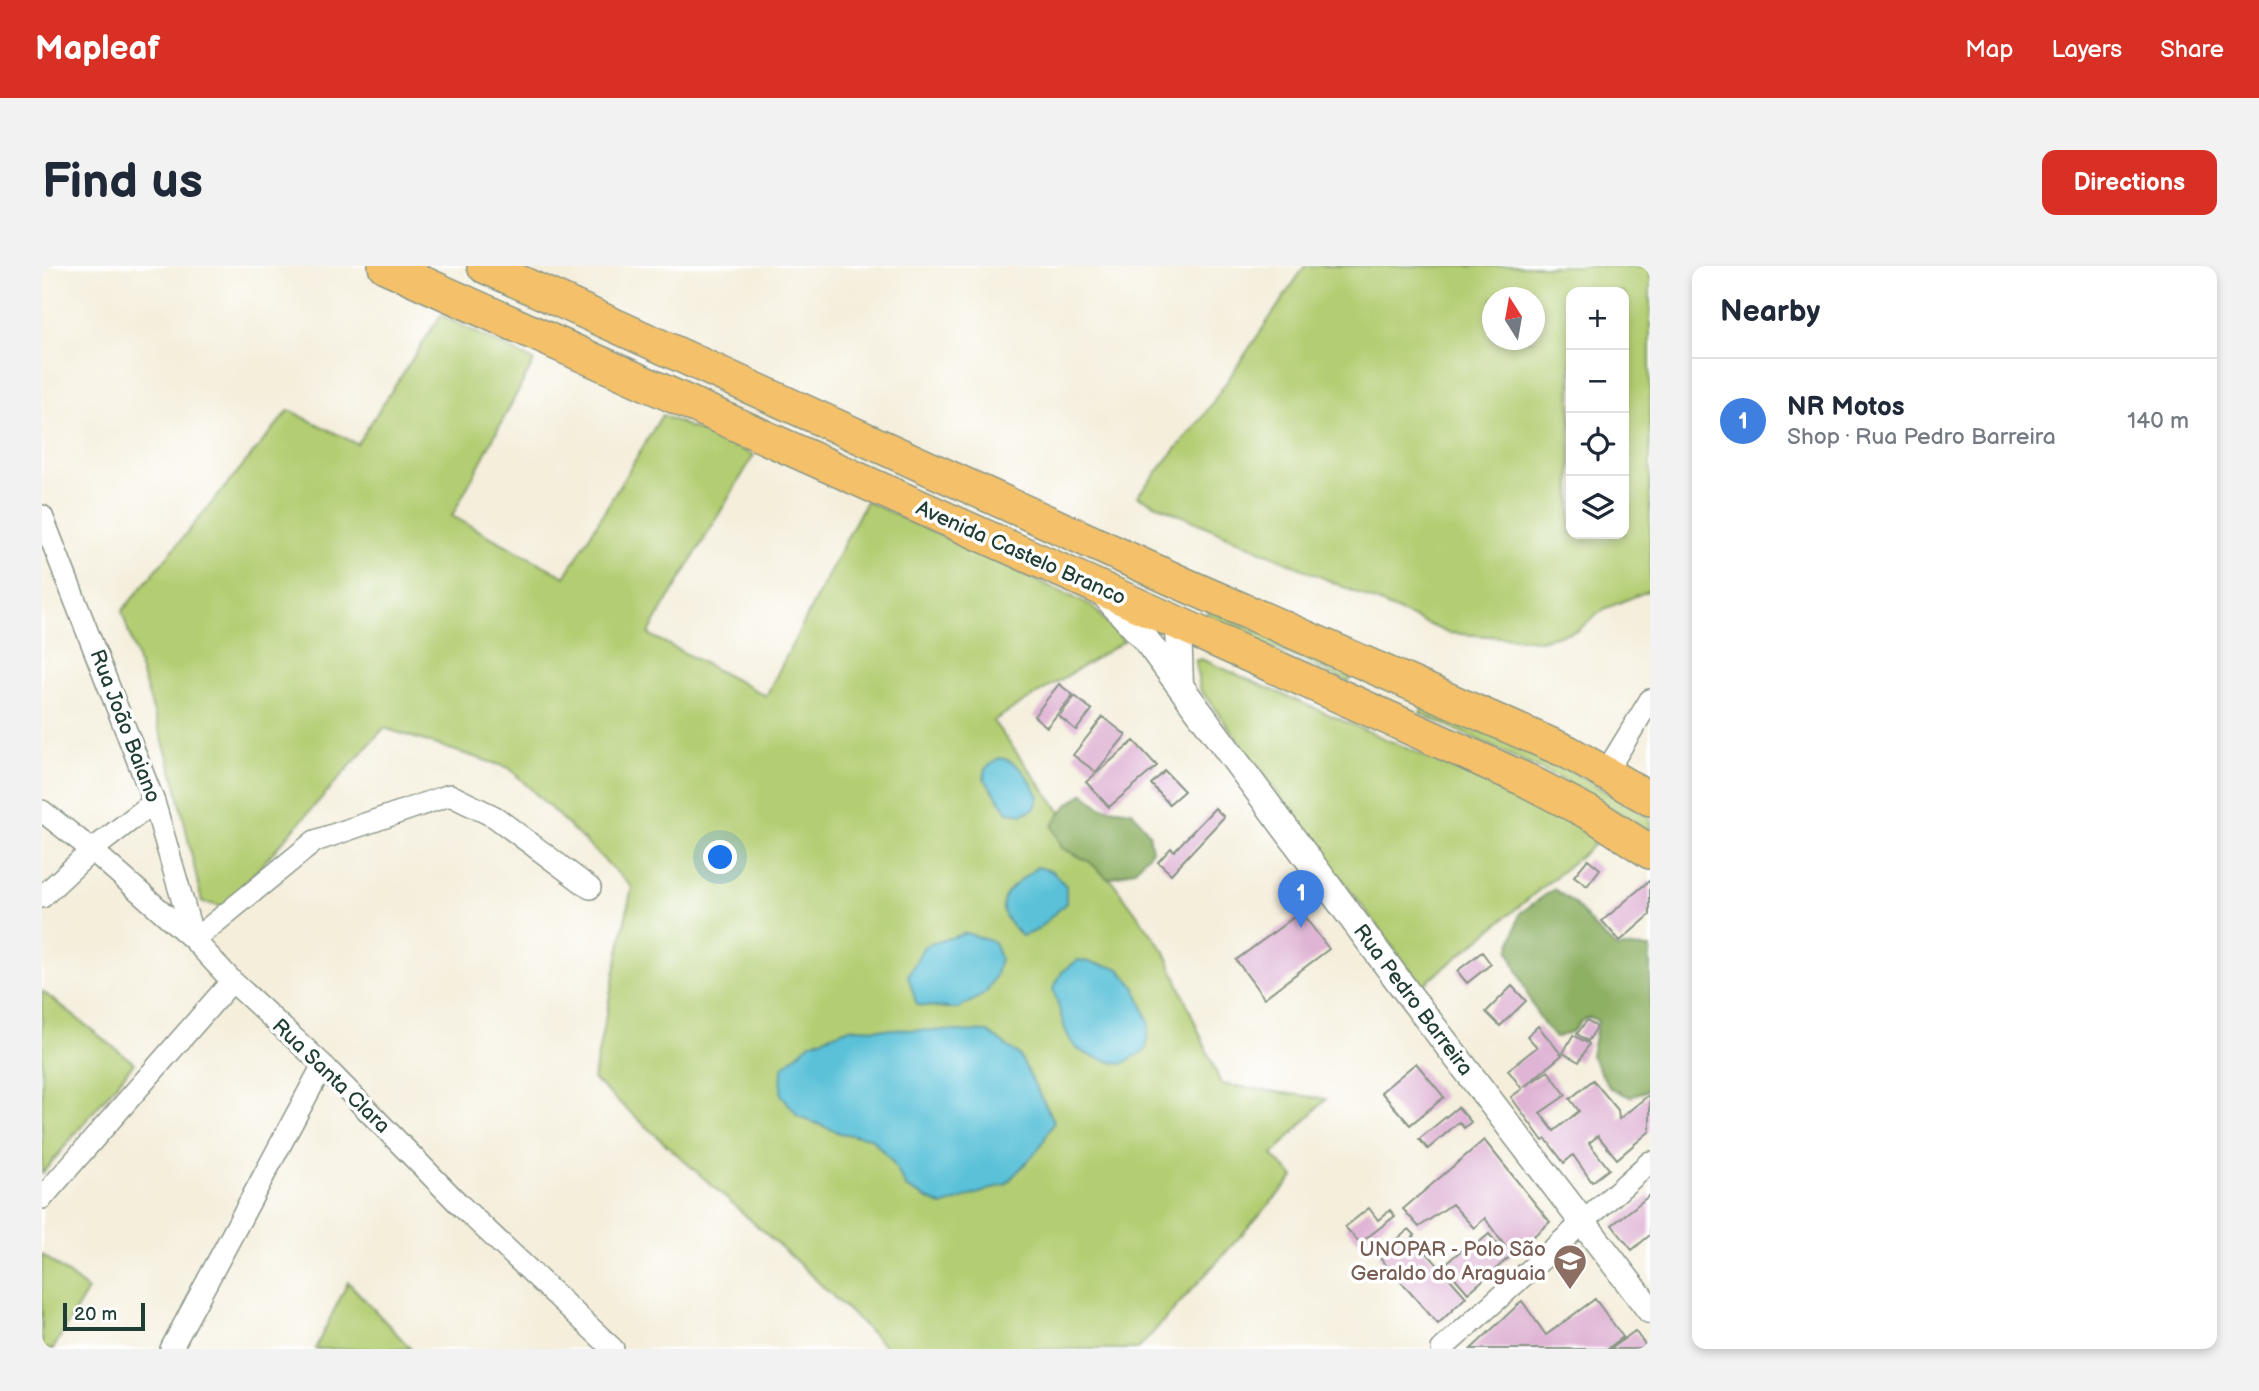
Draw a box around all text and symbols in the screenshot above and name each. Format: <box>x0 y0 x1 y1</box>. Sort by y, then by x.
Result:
text: Mapleaf <box>35 29 160 69</box>
text: Map <box>1965 35 2013 64</box>
text: Layers <box>2051 35 2122 64</box>
text: Share <box>2160 35 2224 64</box>
button: Directions <box>2042 150 2217 215</box>
text: Find us <box>42 153 203 212</box>
north arrow <box>1482 287 1545 350</box>
map controls <box>1566 287 1629 539</box>
button: + <box>1566 287 1629 350</box>
text: Nearby <box>1720 294 1820 330</box>
button: − <box>1566 350 1629 413</box>
text: NR Motos <box>1787 392 1905 423</box>
text: 1 <box>1738 407 1748 435</box>
text: 140 m <box>2127 407 2189 435</box>
button: locate <box>1566 413 1629 476</box>
text: Shop · Rua Pedro Barreira <box>1787 423 2056 451</box>
button: layers <box>1566 476 1629 539</box>
street label: Avenida Castelo Branco <box>912 495 1130 611</box>
street label: Rua João Baiano <box>84 646 166 806</box>
your location <box>703 840 737 874</box>
pin: 1 <box>1278 870 1324 928</box>
street label: Rua Pedro Barreira <box>1348 919 1478 1081</box>
street label: Rua Santa Clara <box>267 1014 395 1138</box>
place label: UNOPAR - Polo São Geraldo do Araguaia <box>1351 1237 1546 1286</box>
school or university icon: UNOPAR - Polo São Geraldo do Araguaia <box>1551 1242 1589 1291</box>
scale bar <box>63 1300 145 1332</box>
text: 20 m <box>74 1303 117 1326</box>

